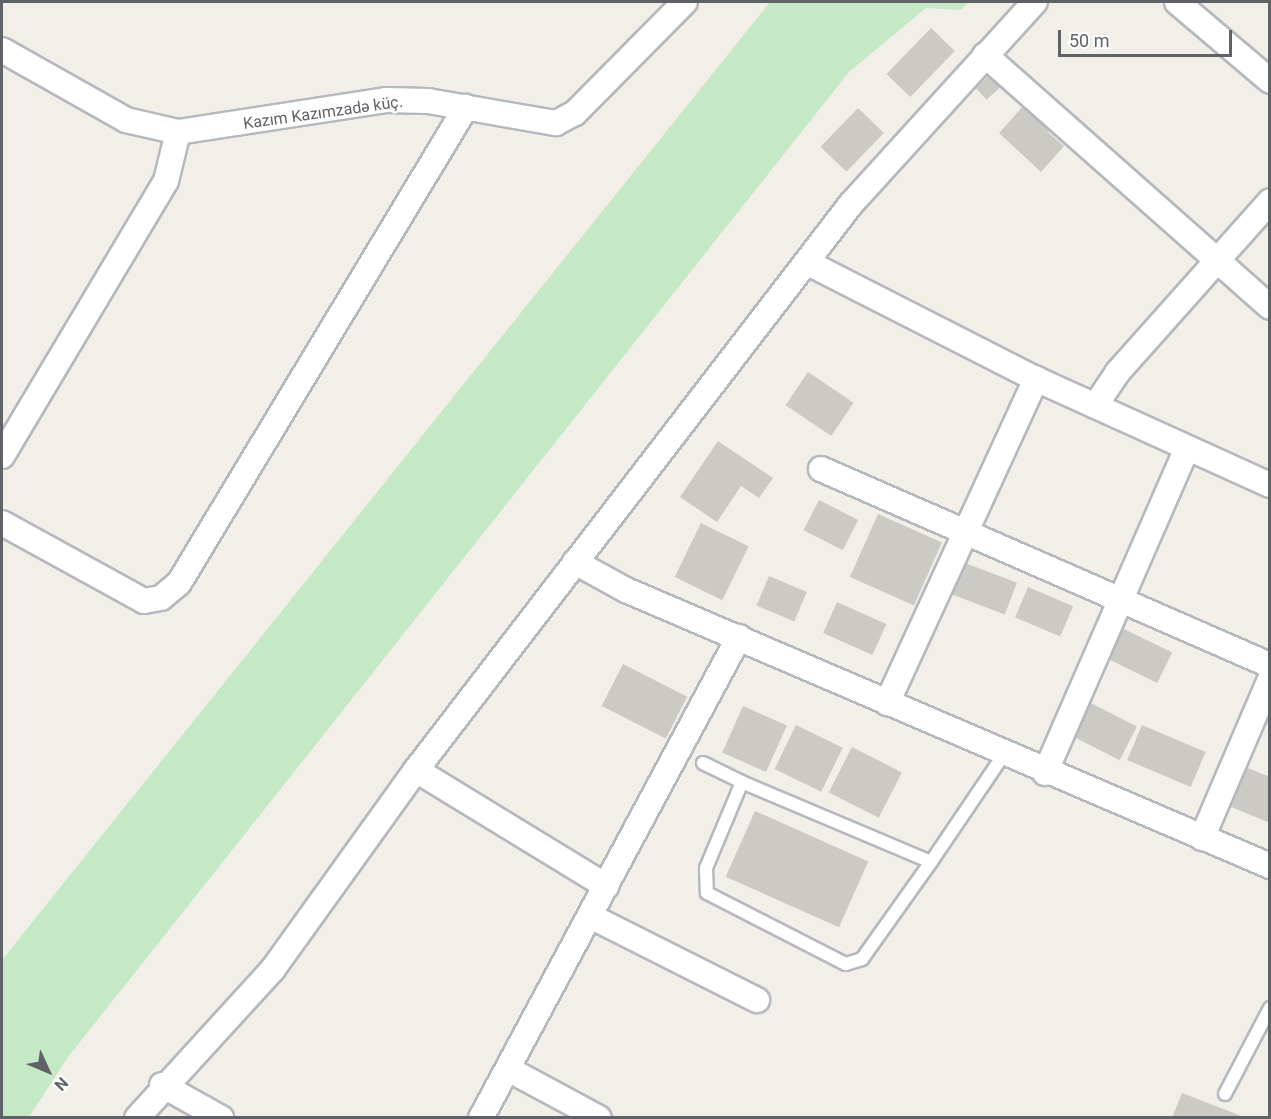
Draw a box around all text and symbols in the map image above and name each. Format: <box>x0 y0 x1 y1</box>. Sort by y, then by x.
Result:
scale bar <box>1061 18 1235 56</box>
text: 50 m <box>1069 30 1109 51</box>
street label: Kazım Kazımzadə küç. <box>242 92 404 134</box>
north arrow <box>18 1041 78 1101</box>
text: N <box>51 1073 72 1095</box>

